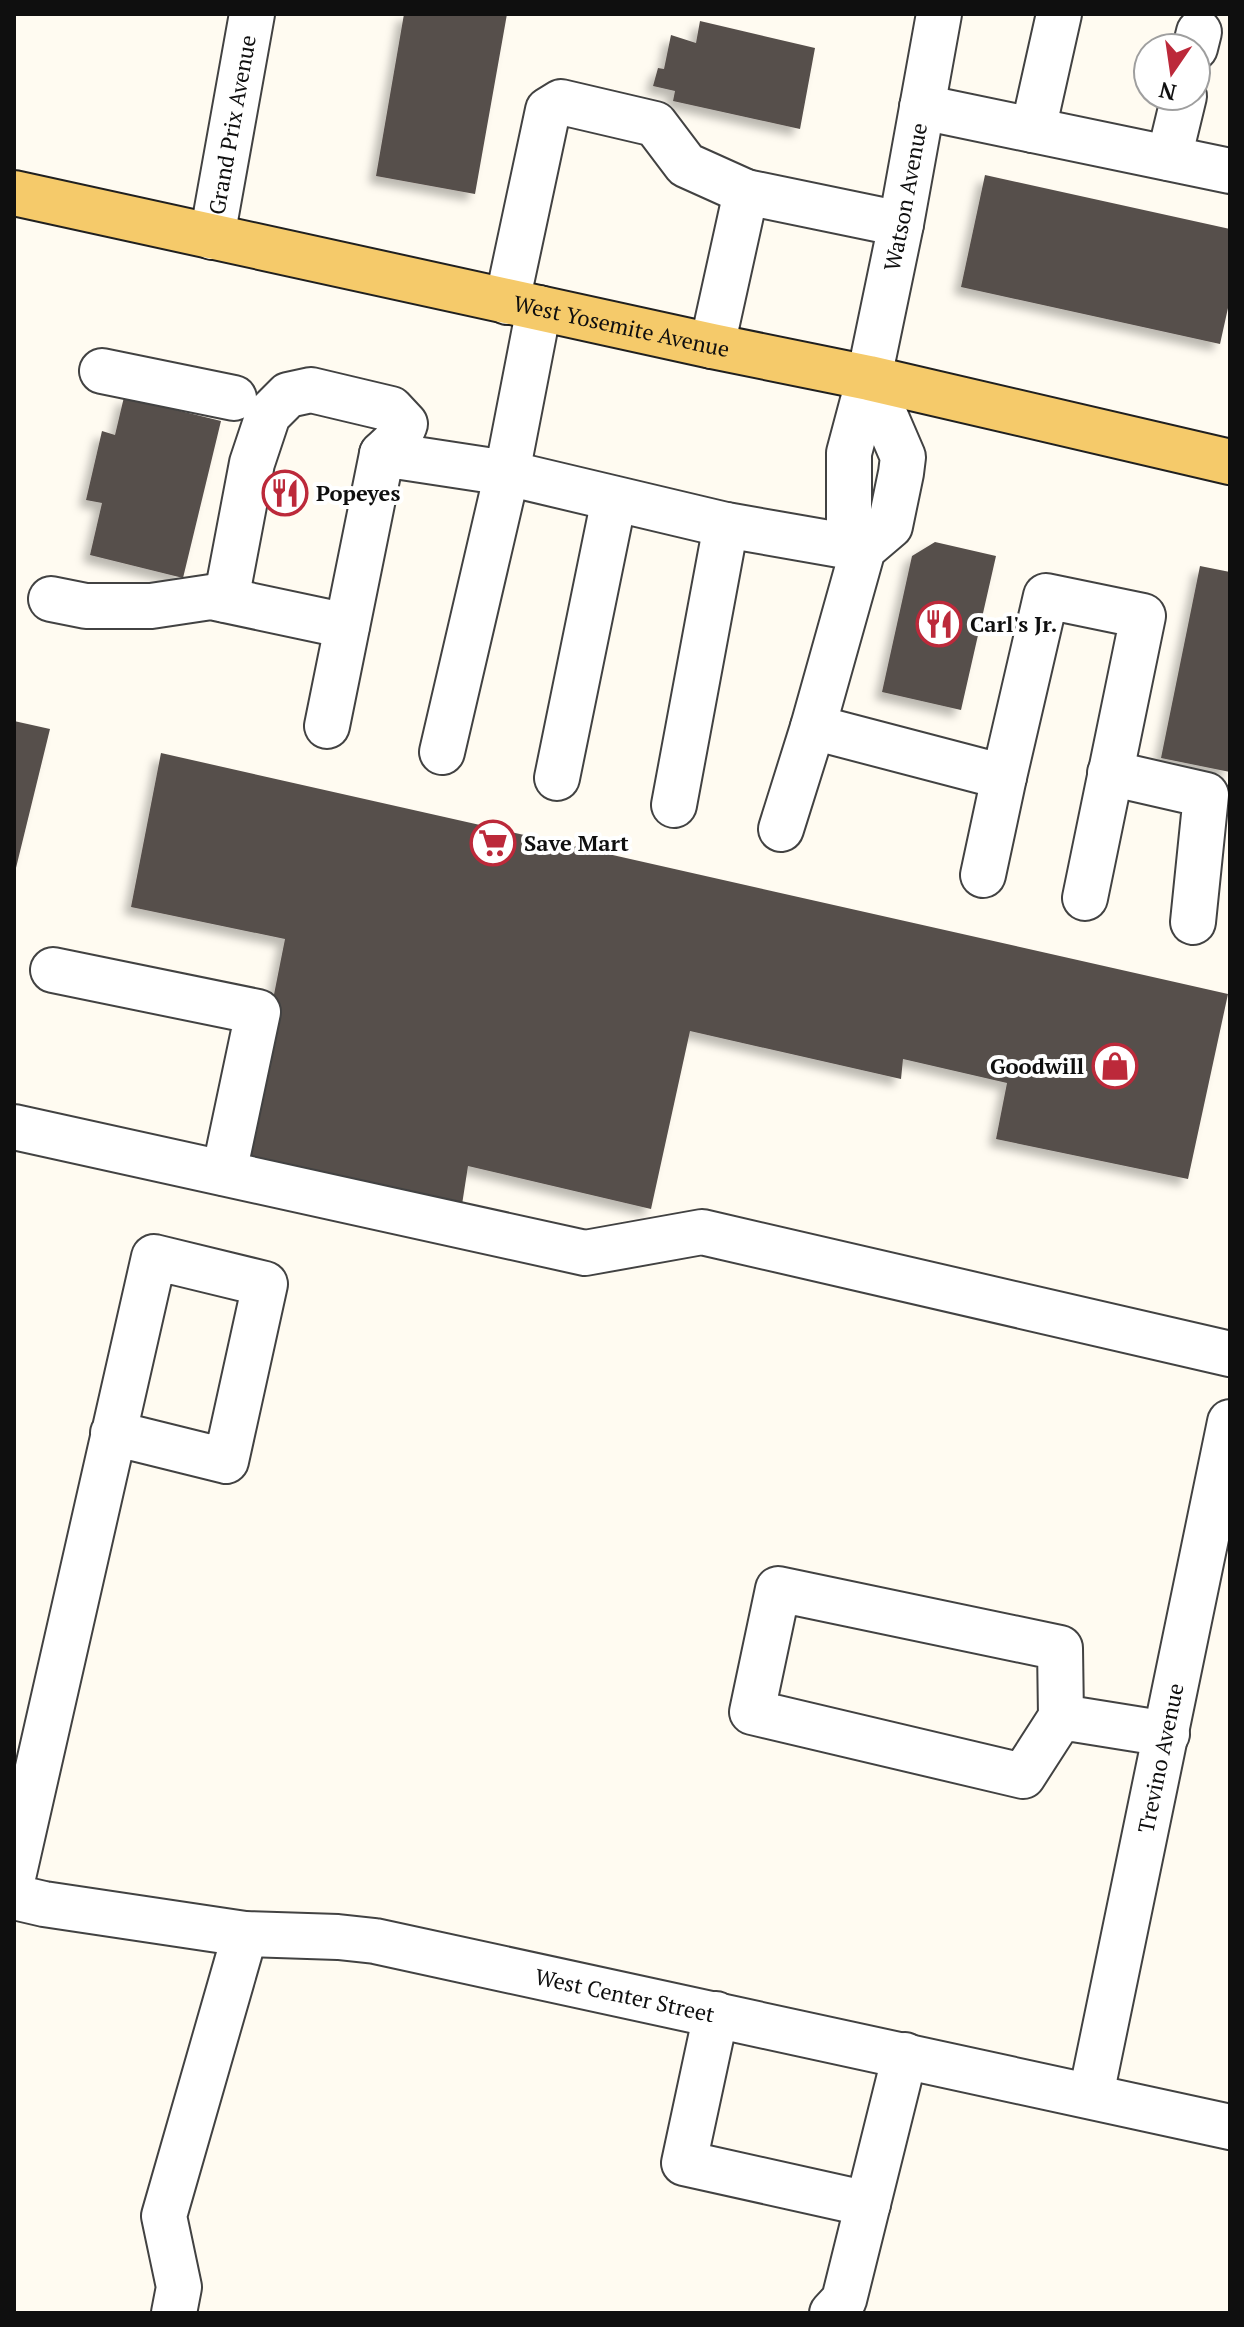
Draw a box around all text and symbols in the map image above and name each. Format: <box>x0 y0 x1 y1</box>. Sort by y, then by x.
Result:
north arrow <box>1132 32 1212 112</box>
street label: Grand Prix Avenue <box>201 33 262 217</box>
text: N <box>1156 76 1179 108</box>
street label: Watson Avenue <box>877 120 933 274</box>
street label: West Yosemite Avenue <box>511 288 732 363</box>
restaurant icon: Popeyes <box>261 469 309 517</box>
place label: Popeyes <box>316 478 400 507</box>
restaurant icon: Carl's Jr. <box>915 600 963 648</box>
place label: Carl's Jr. <box>970 609 1057 638</box>
supermarket icon: Save Mart <box>469 819 517 867</box>
place label: Save Mart <box>524 828 629 857</box>
shop icon: Goodwill <box>1091 1042 1139 1090</box>
place label: Goodwill <box>990 1051 1084 1080</box>
street label: Trevino Avenue <box>1131 1681 1190 1835</box>
street label: West Center Street <box>533 1961 717 2028</box>

